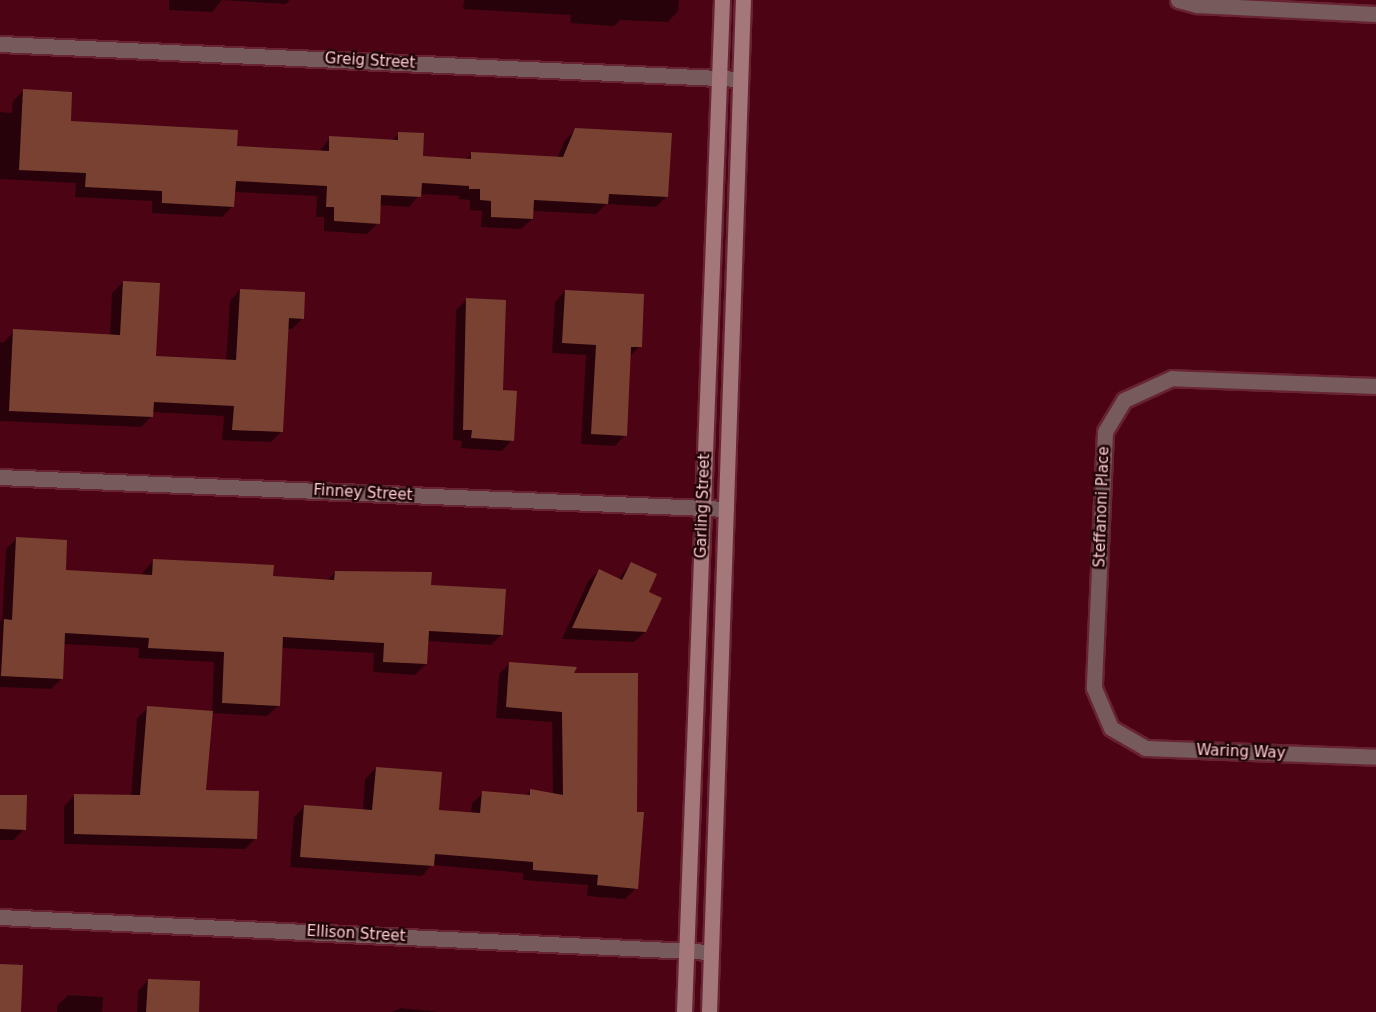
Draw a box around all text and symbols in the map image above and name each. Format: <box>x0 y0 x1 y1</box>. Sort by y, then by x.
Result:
street label: Greig Street <box>324 50 416 72</box>
street label: Steffanoni Place <box>1091 446 1113 568</box>
street label: Garling Street <box>692 453 714 559</box>
street label: Finney Street <box>313 481 413 505</box>
street label: Waring Way <box>1196 741 1286 763</box>
street label: Ellison Street <box>306 922 406 946</box>

